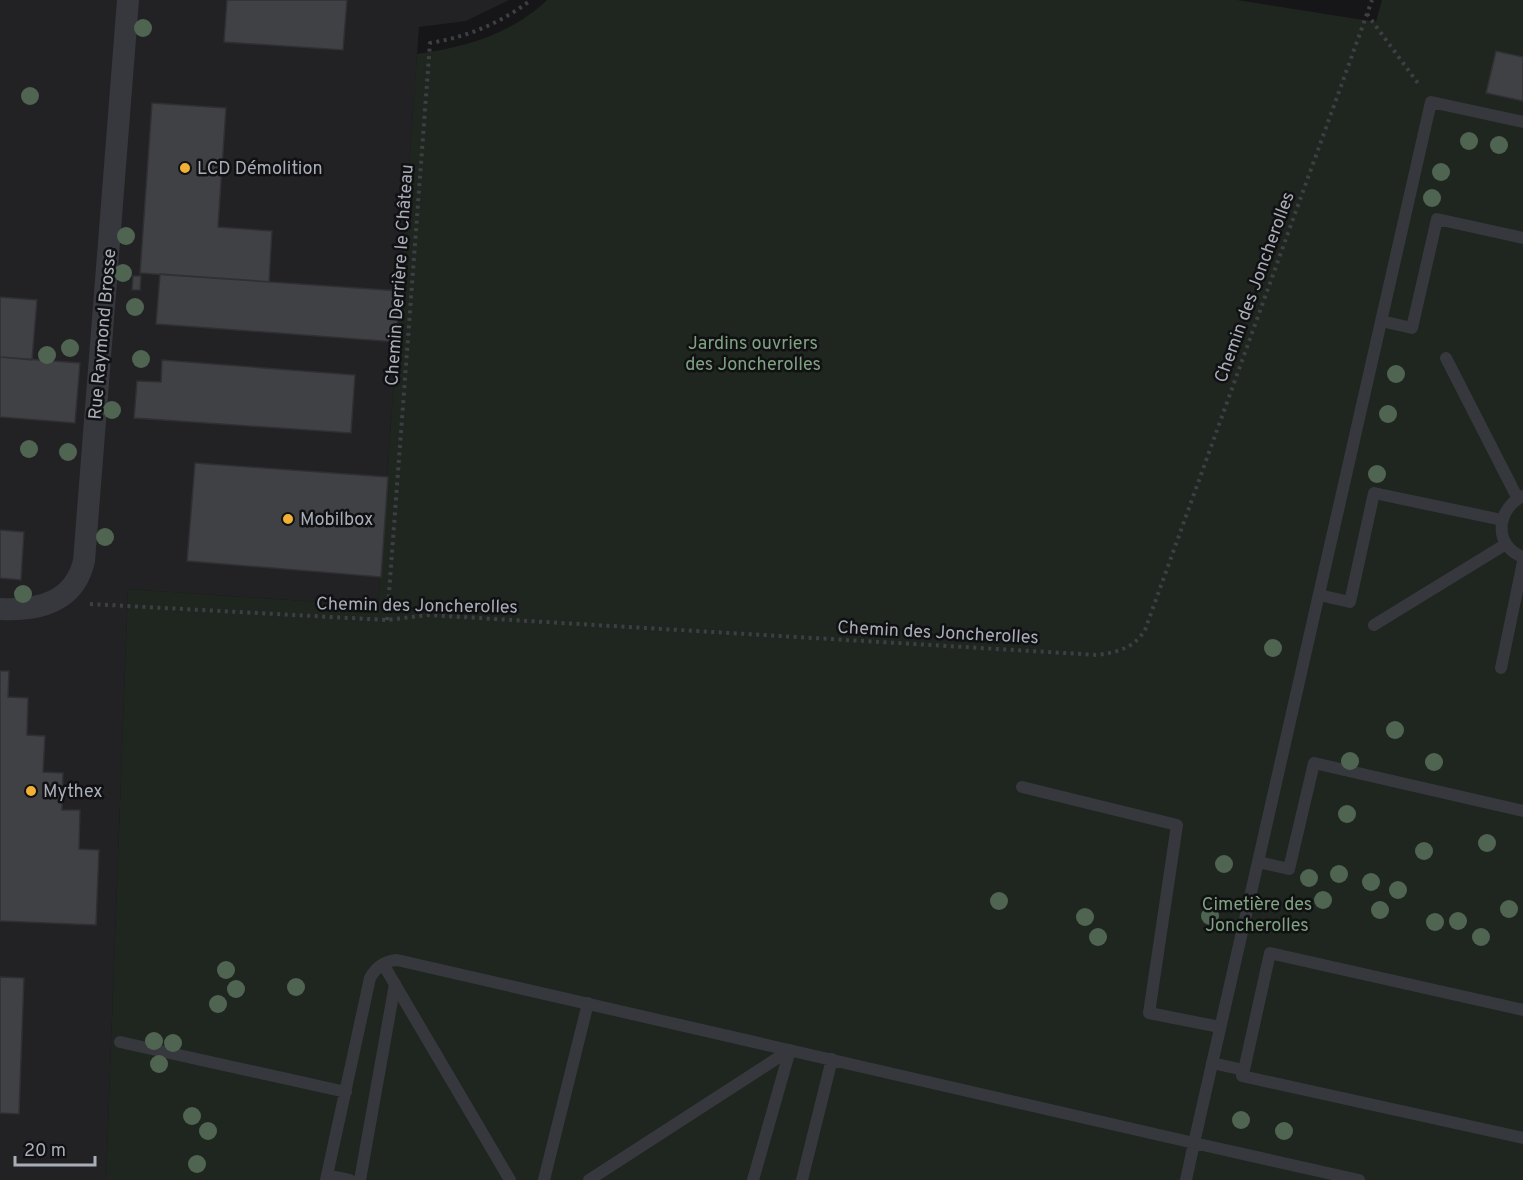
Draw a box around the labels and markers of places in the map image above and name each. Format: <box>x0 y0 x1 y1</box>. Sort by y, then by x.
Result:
place label: LCD Démolition <box>197 158 323 181</box>
marker: LCD Démolition <box>178 161 192 175</box>
place label: Mobilbox <box>300 509 373 532</box>
marker: Mobilbox <box>281 512 295 526</box>
place label: Mythex <box>43 781 102 804</box>
marker: Mythex <box>24 784 38 798</box>

